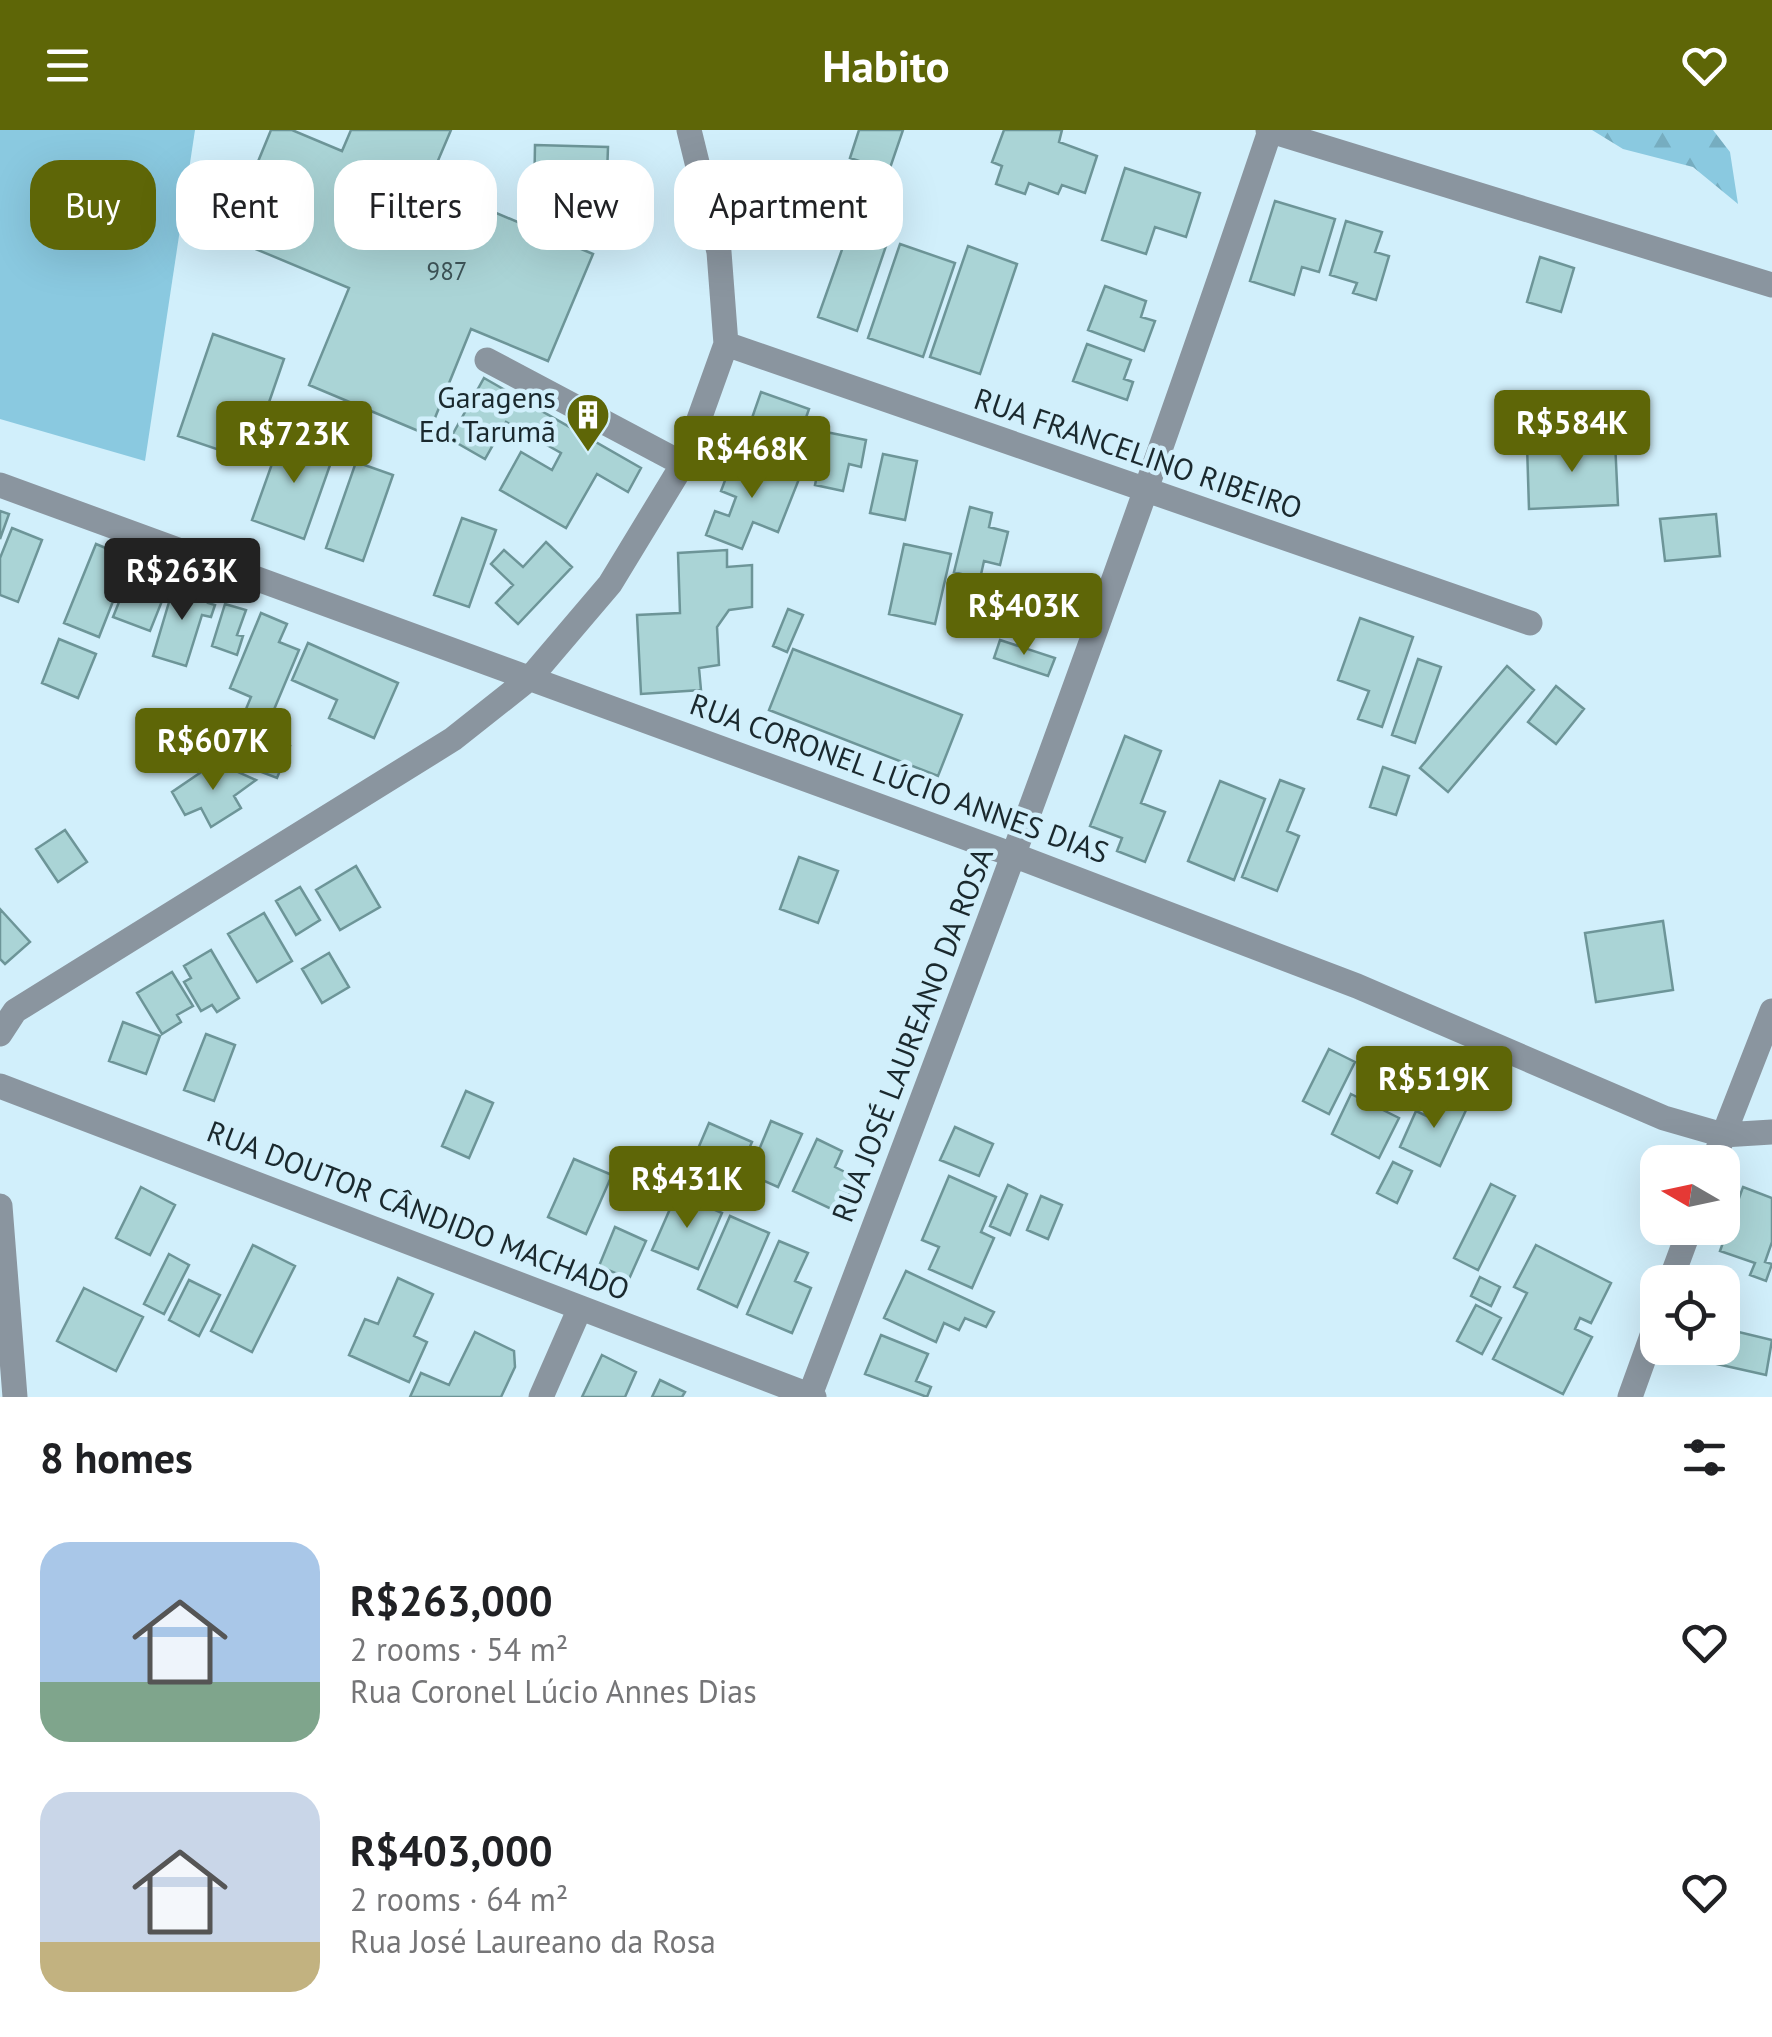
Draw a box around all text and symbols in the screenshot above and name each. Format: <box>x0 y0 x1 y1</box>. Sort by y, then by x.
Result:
text: Habito <box>822 36 950 94</box>
icon: menu <box>40 38 95 93</box>
icon: heart <box>1677 38 1732 93</box>
chip: Buy <box>30 160 156 250</box>
chip: Rent <box>176 160 314 250</box>
chip: Filters <box>334 160 497 250</box>
chip: New <box>517 160 654 250</box>
chip: Apartment <box>674 160 903 250</box>
house number: 987 <box>427 255 467 287</box>
place label: Garagens Ed. Tarumã <box>419 377 556 450</box>
street label: RUA FRANCELINO RIBEIRO <box>969 378 1308 527</box>
pin: R$584K <box>1491 390 1653 475</box>
building icon: Garagens Ed. Tarumã <box>565 392 611 453</box>
pin: R$723K <box>213 401 375 486</box>
text: R$584K <box>1516 401 1628 443</box>
text: R$723K <box>238 412 350 454</box>
pin: R$468K <box>671 416 833 501</box>
text: R$468K <box>696 427 808 469</box>
pin: R$263K <box>101 538 263 623</box>
text: R$263K <box>126 549 238 591</box>
pin: R$403K <box>943 573 1105 658</box>
text: R$403K <box>968 584 1080 626</box>
street label: RUA CORONEL LÚCIO ANNES DIAS <box>685 684 1114 872</box>
pin: R$607K <box>132 708 294 793</box>
text: R$607K <box>157 719 269 761</box>
street label: RUA JOSÉ LAUREANO DA ROSA <box>822 841 1001 1227</box>
pin: R$519K <box>1353 1046 1515 1131</box>
text: R$519K <box>1378 1057 1490 1099</box>
street label: RUA DOUTOR CÂNDIDO MACHADO <box>202 1111 635 1308</box>
north arrow <box>1640 1145 1740 1245</box>
map controls <box>1640 1145 1740 1365</box>
pin: R$431K <box>606 1146 768 1231</box>
text: R$431K <box>631 1157 743 1199</box>
button: locate <box>1640 1265 1740 1365</box>
text: 8 homes <box>40 1430 193 1485</box>
icon: filters <box>1677 1430 1732 1485</box>
text: R$263,000 <box>350 1573 553 1628</box>
icon: home <box>120 1582 240 1702</box>
icon: heart <box>1677 1615 1732 1670</box>
text: 2 rooms · 54 m² <box>350 1628 568 1670</box>
text: Rua Coronel Lúcio Annes Dias <box>350 1670 757 1712</box>
text: R$403,000 <box>350 1823 553 1878</box>
icon: home <box>120 1832 240 1952</box>
icon: heart <box>1677 1865 1732 1920</box>
text: 2 rooms · 64 m² <box>350 1878 568 1920</box>
text: Rua José Laureano da Rosa <box>350 1920 716 1962</box>

